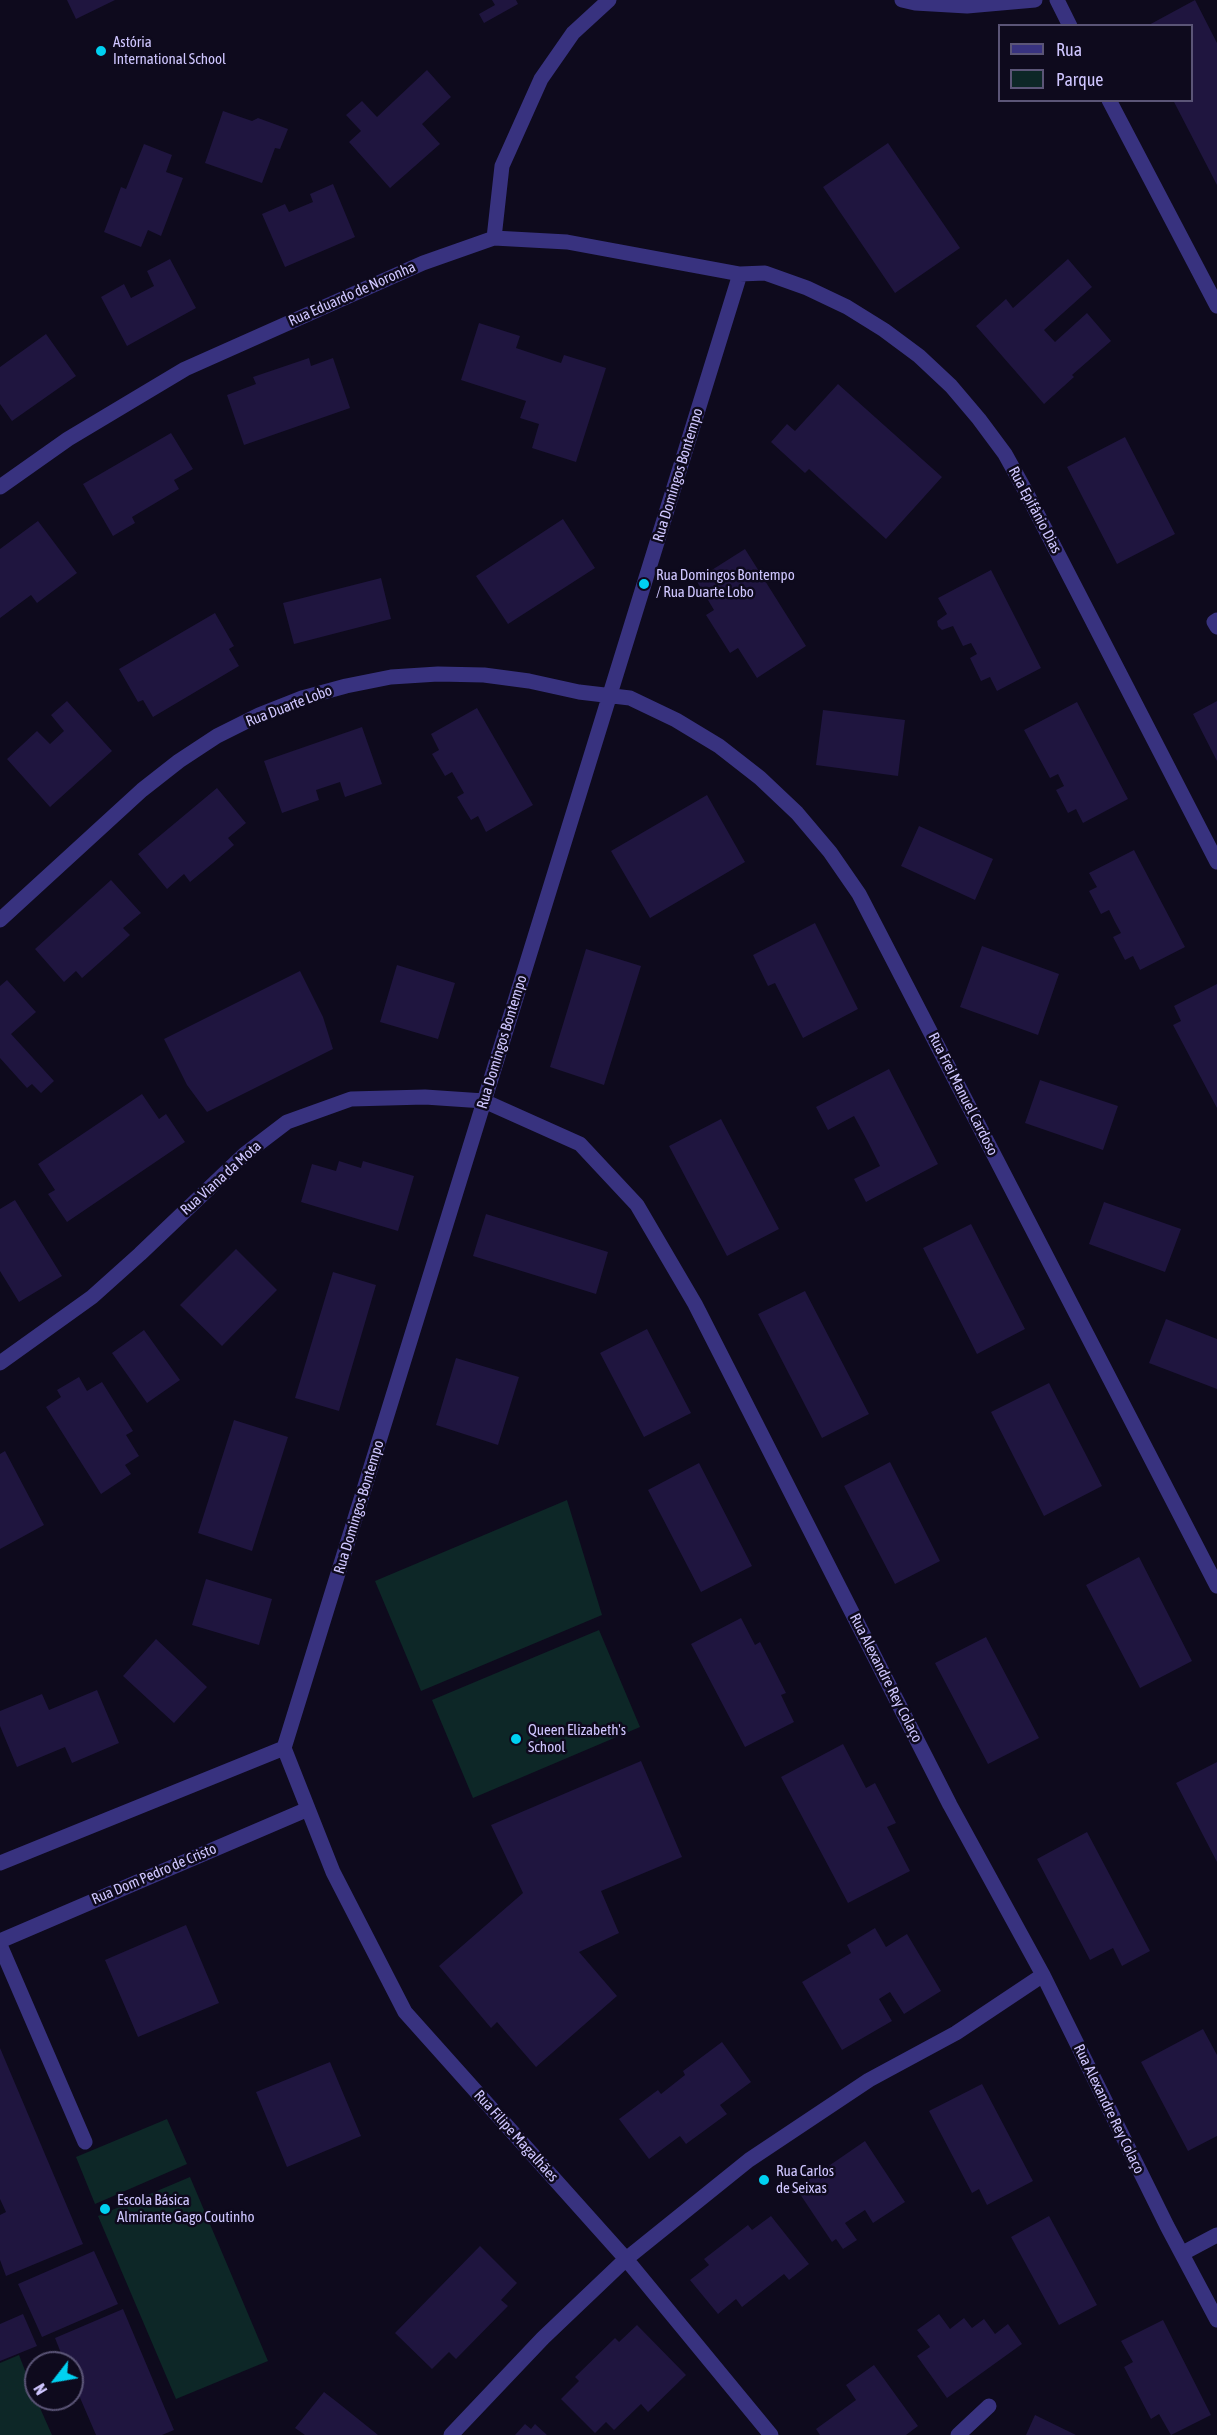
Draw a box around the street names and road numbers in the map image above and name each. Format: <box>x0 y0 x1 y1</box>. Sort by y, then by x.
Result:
street label: Rua Eduardo de Noronha <box>286 258 418 330</box>
street label: Rua Domingos Bontempo <box>649 406 707 544</box>
street label: Rua Epifânio Dias <box>1005 463 1065 557</box>
street label: Rua Duarte Lobo <box>243 681 335 731</box>
street label: Rua Domingos Bontempo <box>473 973 531 1111</box>
street label: Rua Frei Manuel Cardoso <box>924 1030 1002 1158</box>
street label: Rua Viana da Mota <box>177 1137 265 1219</box>
street label: Rua Domingos Bontempo <box>330 1438 388 1576</box>
street label: Rua Alexandre Rey Colaço <box>846 1611 926 1745</box>
street label: Rua Dom Pedro de Cristo <box>89 1840 219 1908</box>
street label: Rua Alexandre Rey Colaço <box>1070 2041 1148 2177</box>
street label: Rua Filipe Magalhães <box>470 2086 562 2186</box>

